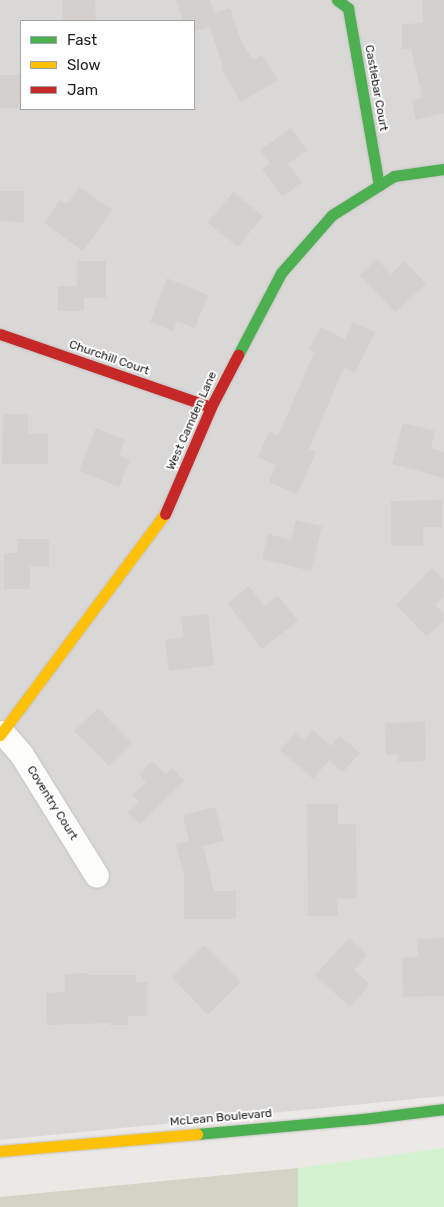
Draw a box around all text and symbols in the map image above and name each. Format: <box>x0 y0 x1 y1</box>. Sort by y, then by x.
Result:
legend <box>20 20 195 110</box>
text: Fast <box>67 31 97 49</box>
street label: Castlebar Court <box>361 44 391 132</box>
text: Slow <box>67 56 100 74</box>
text: Jam <box>67 81 98 99</box>
street label: Churchill Court <box>67 338 151 378</box>
street label: West Camden Lane <box>164 369 220 473</box>
street label: Coventry Court <box>23 763 81 843</box>
street label: McLean Boulevard <box>169 1106 273 1130</box>

